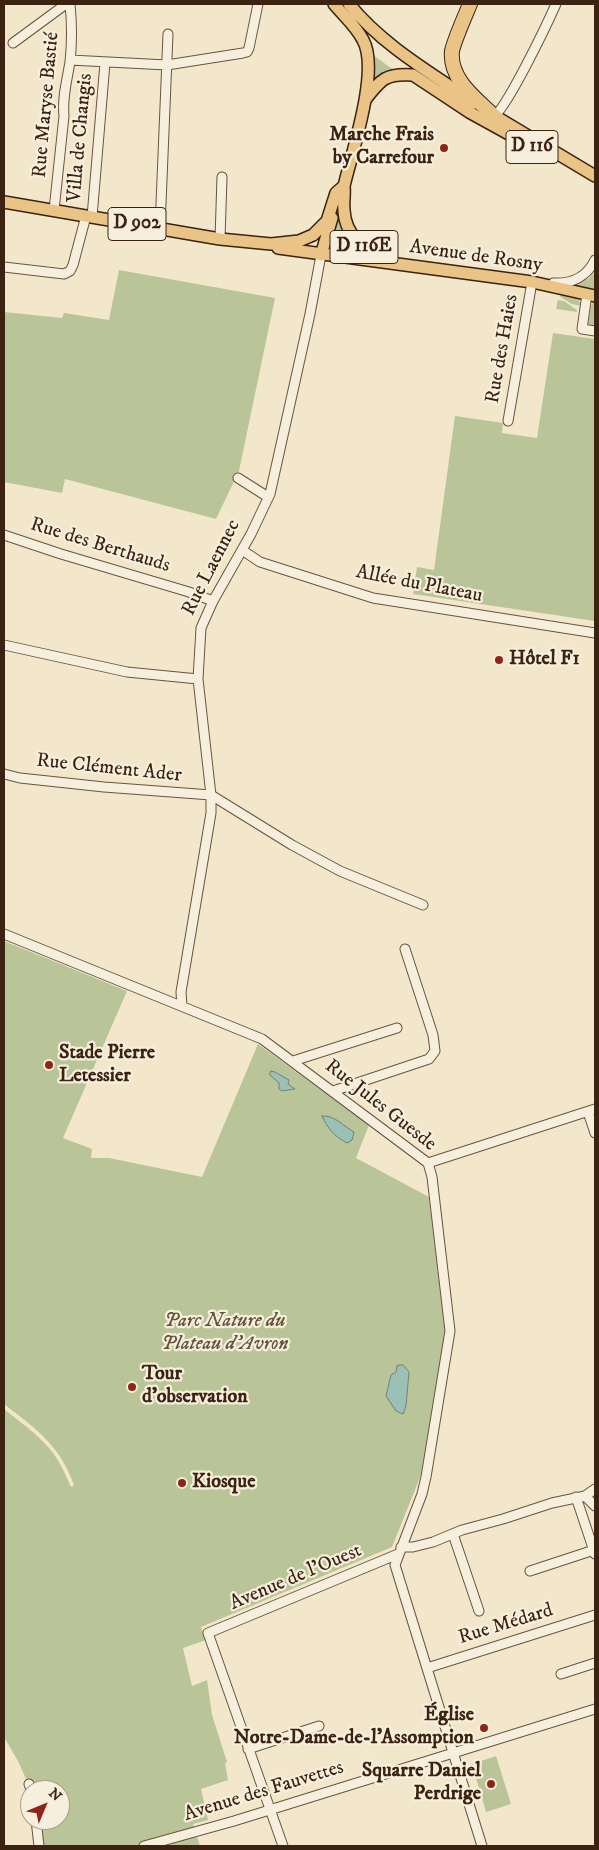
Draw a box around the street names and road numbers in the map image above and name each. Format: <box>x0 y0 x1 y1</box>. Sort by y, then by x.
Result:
street label: Rue Maryse Bastié <box>29 31 65 179</box>
street label: Villa de Changis <box>63 73 99 203</box>
road number: D 116 <box>506 130 558 163</box>
road number: D 902 <box>108 208 166 240</box>
road number: D 116E <box>330 230 398 264</box>
street label: Avenue de Rosny <box>408 236 544 278</box>
street label: Rue des Haies <box>482 293 524 405</box>
street label: Rue des Berthauds <box>27 513 173 579</box>
street label: Rue Laennec <box>178 516 246 620</box>
street label: Allée du Plateau <box>354 561 484 609</box>
street label: Rue Clément Ader <box>35 749 183 789</box>
street label: Rue Jules Guesde <box>319 1055 441 1157</box>
street label: Avenue de l'Ouest <box>226 1539 366 1617</box>
street label: Rue Médard <box>456 1599 556 1651</box>
street label: Avenue des Fauvettes <box>181 1756 347 1828</box>

